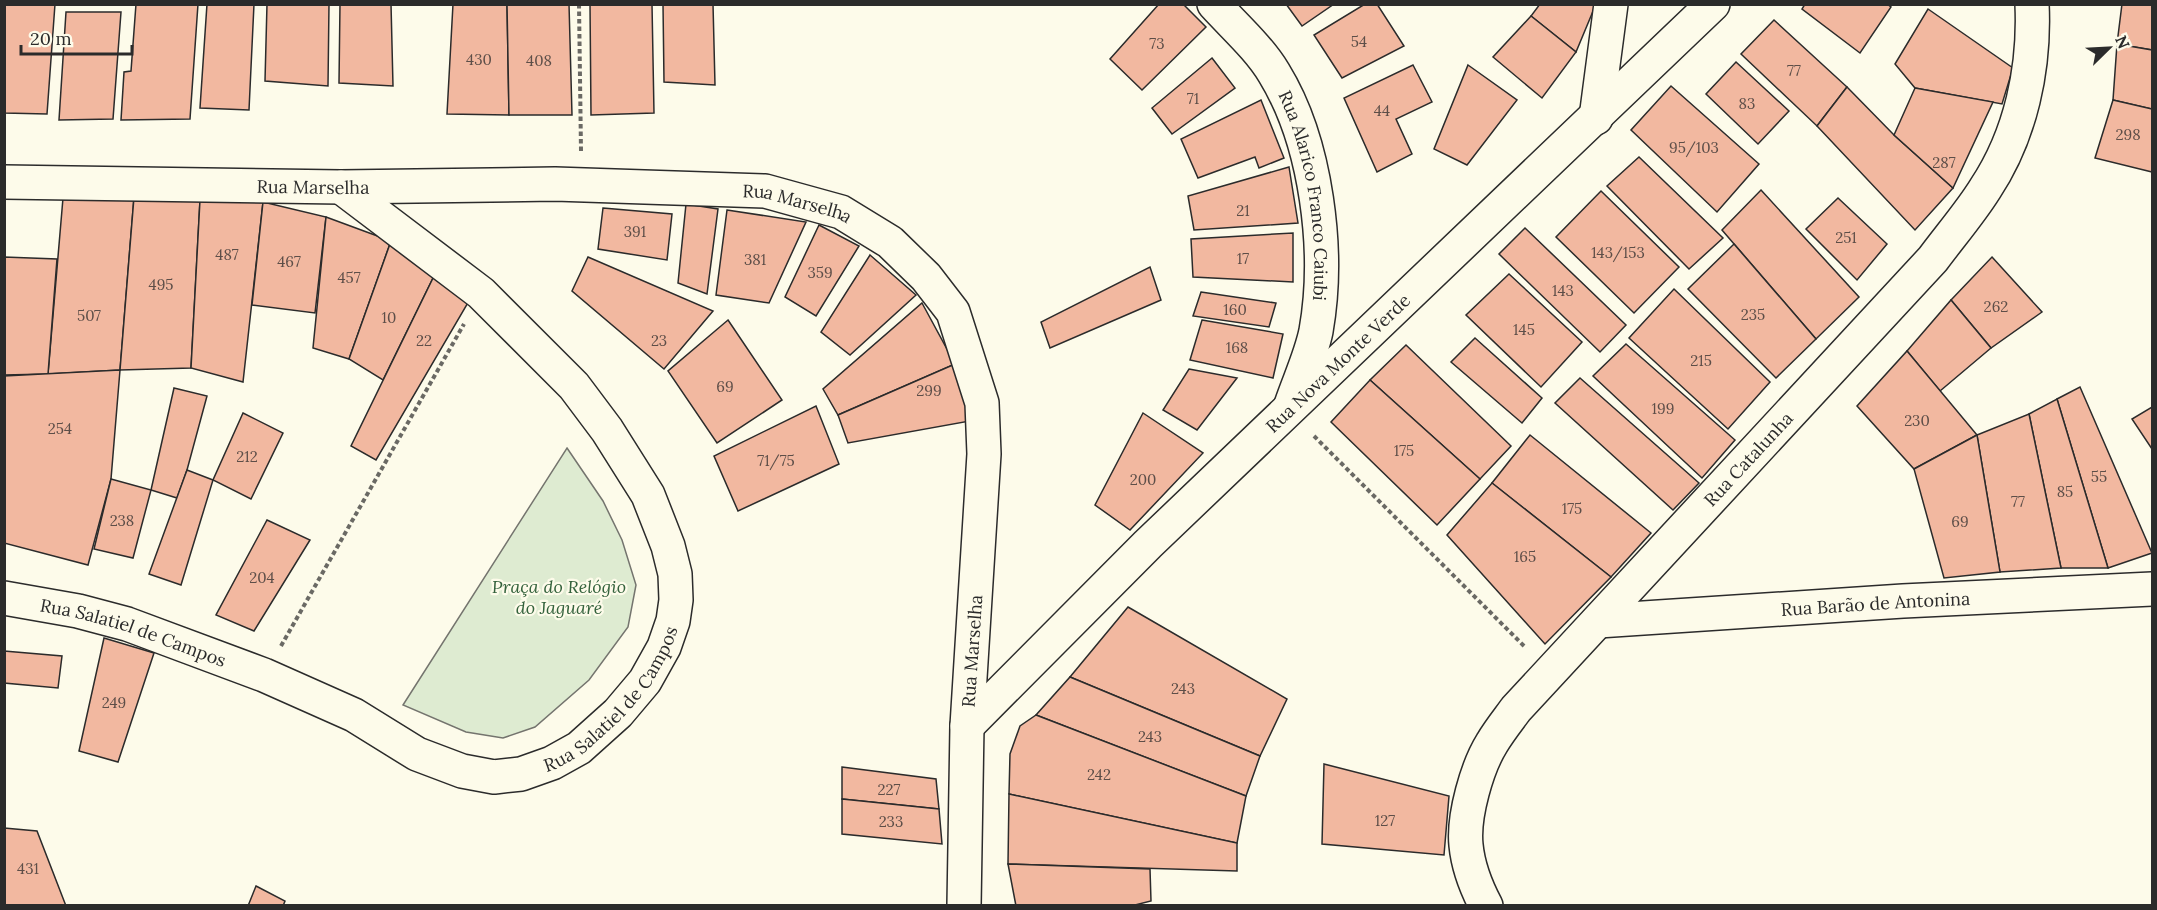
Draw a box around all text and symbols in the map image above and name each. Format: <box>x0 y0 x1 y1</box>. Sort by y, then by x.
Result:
scale bar <box>21 18 132 56</box>
north arrow <box>2079 18 2139 78</box>
text: 20 m <box>30 27 72 50</box>
house number: 54 <box>1351 32 1367 51</box>
text: N <box>2111 32 2134 52</box>
house number: 73 <box>1149 34 1165 53</box>
house number: 430 <box>466 50 492 69</box>
house number: 408 <box>526 51 552 70</box>
house number: 77 <box>1787 61 1801 80</box>
street label: Rua Alarico Franco Caiubi <box>1274 86 1333 302</box>
house number: 71 <box>1187 89 1199 108</box>
house number: 83 <box>1739 94 1755 113</box>
house number: 44 <box>1374 101 1390 120</box>
house number: 298 <box>2115 125 2141 144</box>
house number: 95/103 <box>1669 138 1719 158</box>
house number: 287 <box>1932 153 1956 172</box>
street label: Rua Marselha <box>256 174 370 199</box>
street label: Rua Marselha <box>742 179 857 228</box>
house number: 21 <box>1236 201 1250 220</box>
house number: 391 <box>624 222 646 241</box>
house number: 251 <box>1835 228 1857 247</box>
house number: 143/153 <box>1591 243 1645 263</box>
house number: 487 <box>215 245 239 264</box>
house number: 17 <box>1237 249 1249 268</box>
house number: 381 <box>744 250 766 269</box>
house number: 467 <box>277 252 301 271</box>
house number: 359 <box>807 263 833 282</box>
house number: 457 <box>337 268 361 287</box>
house number: 495 <box>149 275 173 294</box>
house number: 143 <box>1552 281 1574 300</box>
street label: Rua Nova Monte Verde <box>1261 288 1415 437</box>
house number: 262 <box>1984 297 2008 316</box>
house number: 160 <box>1223 300 1247 319</box>
house number: 235 <box>1741 305 1765 324</box>
house number: 507 <box>77 306 101 325</box>
house number: 10 <box>382 308 396 327</box>
house number: 145 <box>1513 320 1535 339</box>
house number: 22 <box>416 331 432 350</box>
house number: 23 <box>651 331 667 350</box>
house number: 168 <box>1226 338 1248 357</box>
house number: 215 <box>1690 351 1712 370</box>
house number: 69 <box>716 377 734 396</box>
house number: 299 <box>916 381 942 400</box>
house number: 199 <box>1652 399 1674 418</box>
street label: Rua Catalunha <box>1698 407 1797 511</box>
house number: 230 <box>1904 411 1930 430</box>
house number: 254 <box>48 419 72 438</box>
house number: 175 <box>1394 441 1414 460</box>
house number: 212 <box>236 447 258 466</box>
house number: 71/75 <box>757 451 795 471</box>
house number: 55 <box>2091 467 2107 486</box>
house number: 200 <box>1130 470 1156 489</box>
house number: 85 <box>2057 482 2073 501</box>
house number: 77 <box>2011 492 2025 511</box>
house number: 175 <box>1562 499 1582 518</box>
house number: 238 <box>110 511 134 530</box>
house number: 69 <box>1951 512 1969 531</box>
house number: 165 <box>1514 547 1536 566</box>
house number: 204 <box>249 568 275 587</box>
park label: Praça do Relógio do Jaguaré <box>492 575 626 619</box>
street label: Rua Barão de Antonina <box>1780 586 1971 620</box>
street label: Rua Salatiel de Campos <box>38 593 230 671</box>
street label: Rua Marselha <box>957 594 987 708</box>
street label: Rua Salatiel de Campos <box>540 623 682 777</box>
house number: 243 <box>1171 679 1195 698</box>
house number: 249 <box>102 693 126 712</box>
house number: 243 <box>1138 727 1162 746</box>
house number: 242 <box>1087 765 1111 784</box>
house number: 227 <box>877 780 901 799</box>
house number: 127 <box>1375 811 1395 830</box>
house number: 233 <box>879 812 903 831</box>
house number: 431 <box>17 859 39 878</box>

